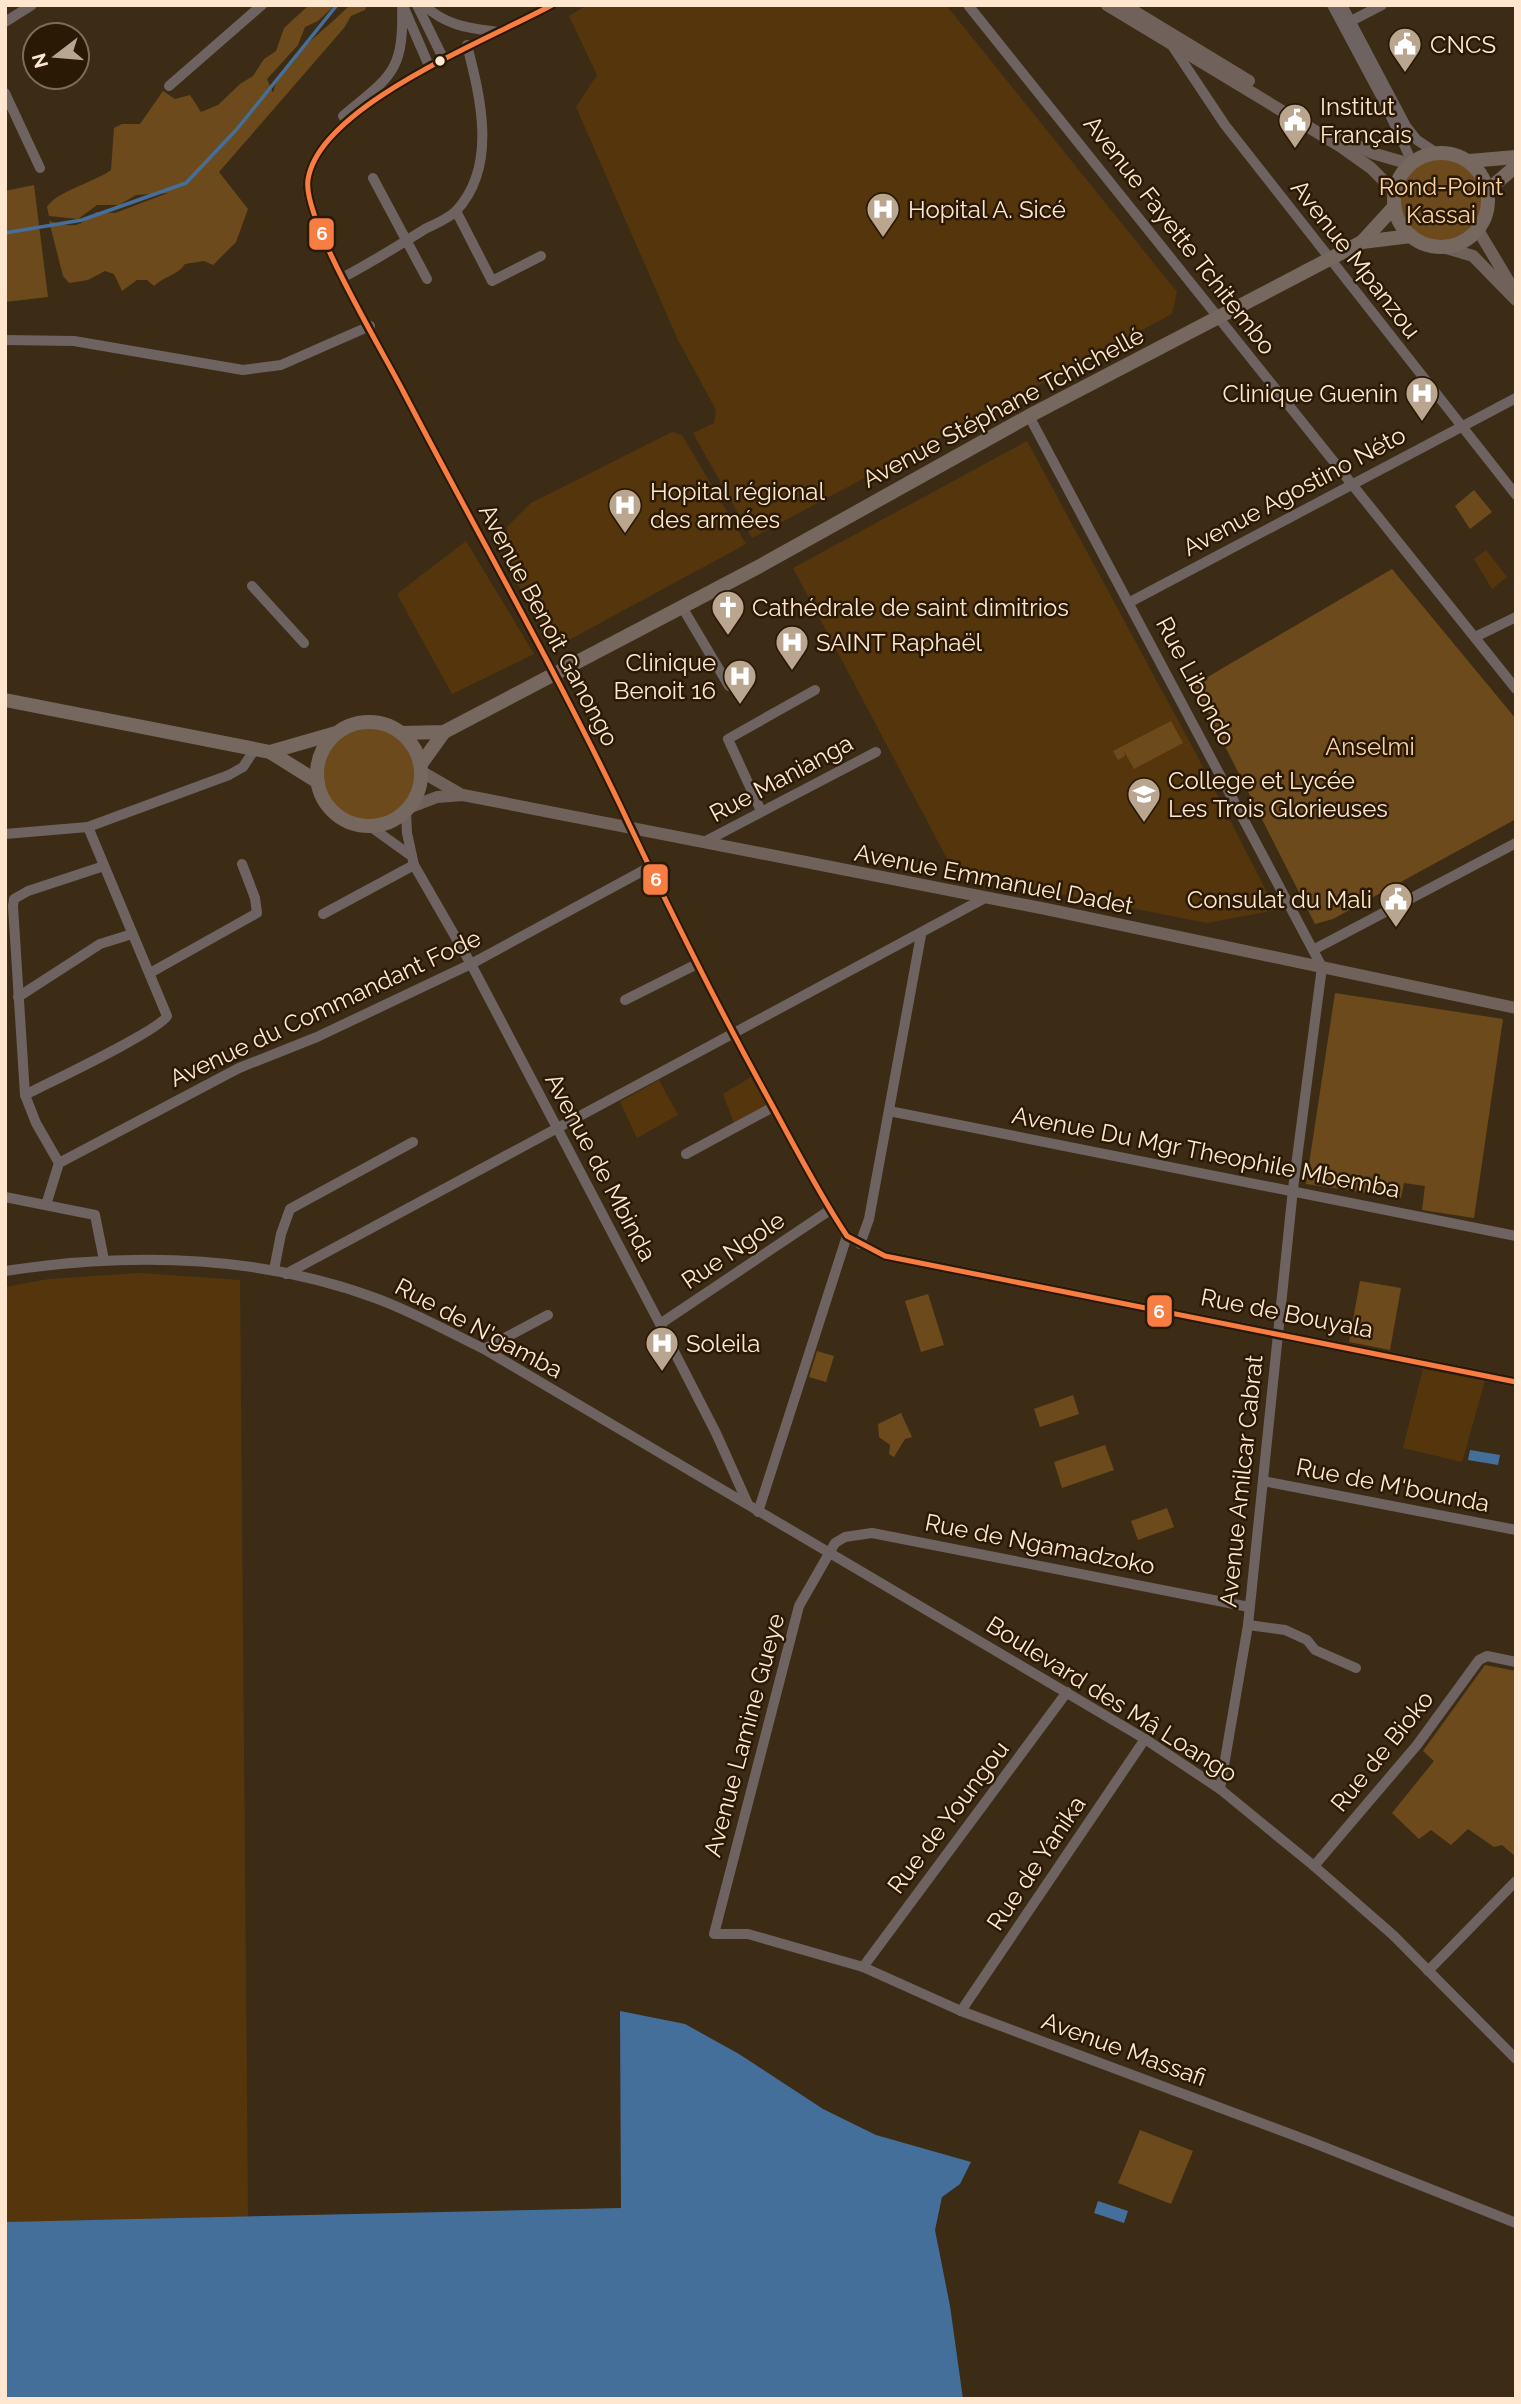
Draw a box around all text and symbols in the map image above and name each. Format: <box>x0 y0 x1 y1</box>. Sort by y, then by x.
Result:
north arrow <box>21 21 91 91</box>
public building icon: CNCS <box>1386 25 1424 74</box>
place label: CNCS <box>1430 30 1496 59</box>
text: N <box>27 51 52 71</box>
unlabelled marker <box>433 54 447 68</box>
place label: Institut Français <box>1320 92 1412 149</box>
public building icon: Institut Français <box>1276 101 1314 150</box>
street label: Avenue Fayette Tchitembo <box>1078 110 1282 360</box>
park label: Rond-Point Kassai <box>1379 172 1503 229</box>
street label: Avenue Mpanzou <box>1285 174 1427 344</box>
hospital icon: Hopital A. Sicé <box>864 190 902 239</box>
place label: Hopital A. Sicé <box>908 195 1066 224</box>
line badge: 6 <box>308 217 335 251</box>
text: 6 <box>316 222 328 244</box>
street label: Avenue Stéphane Tchichellé <box>857 320 1149 494</box>
hospital icon: Clinique Guenin <box>1403 374 1441 423</box>
place label: Clinique Guenin <box>1223 379 1398 408</box>
street label: Avenue Agostino Néto <box>1178 420 1410 562</box>
place label: Hopital régional des armées <box>650 477 825 534</box>
hospital icon: Hopital régional des armées <box>606 486 644 535</box>
street label: Avenue Benoît Ganongo <box>473 499 625 751</box>
church icon: Cathédrale de saint dimitrios <box>709 588 747 637</box>
place label: Cathédrale de saint dimitrios <box>752 593 1069 622</box>
street label: Rue Libondo <box>1150 612 1242 750</box>
hospital icon: SAINT Raphaël <box>773 623 811 672</box>
place label: SAINT Raphaël <box>816 628 983 657</box>
place label: Clinique Benoit 16 <box>614 648 716 705</box>
hospital icon: Clinique Benoit 16 <box>721 657 759 706</box>
street label: Rue Manianga <box>704 728 858 828</box>
park label: Anselmi <box>1325 732 1415 761</box>
place label: College et Lycée Les Trois Glorieuses <box>1168 766 1388 823</box>
school or university icon: College et Lycée Les Trois Glorieuses <box>1125 775 1163 824</box>
street label: Avenue Emmanuel Dadet <box>852 838 1136 920</box>
line badge: 6 <box>642 863 669 896</box>
text: 6 <box>650 868 662 890</box>
public building icon: Consulat du Mali <box>1377 880 1415 929</box>
place label: Consulat du Mali <box>1187 885 1372 914</box>
street label: Avenue du Commandant Fode <box>165 923 485 1093</box>
street label: Avenue de Mbinda <box>539 1068 663 1266</box>
street label: Avenue Du Mgr Theophile Mbemba <box>1010 1100 1402 1204</box>
street label: Rue Ngole <box>676 1205 790 1295</box>
street label: Rue de N'gamba <box>390 1272 568 1384</box>
street label: Rue de Bouyala <box>1198 1282 1376 1344</box>
line badge: 6 <box>1146 1294 1173 1328</box>
text: 6 <box>1153 1300 1165 1322</box>
hospital icon: Soleila <box>643 1324 681 1373</box>
place label: Soleila <box>686 1329 760 1358</box>
street label: Avenue Amilcar Cabrat <box>1213 1353 1269 1609</box>
street label: Rue de M'bounda <box>1294 1452 1492 1518</box>
street label: Rue de Ngamadzoko <box>923 1507 1157 1581</box>
street label: Avenue Lamine Gueye <box>698 1610 790 1860</box>
street label: Boulevard des Mâ Loango <box>981 1610 1243 1788</box>
street label: Rue de Bioko <box>1324 1685 1440 1817</box>
street label: Rue de Youngou <box>881 1735 1015 1899</box>
street label: Rue de Yanika <box>980 1790 1092 1936</box>
street label: Avenue Massafi <box>1038 2006 1210 2092</box>

